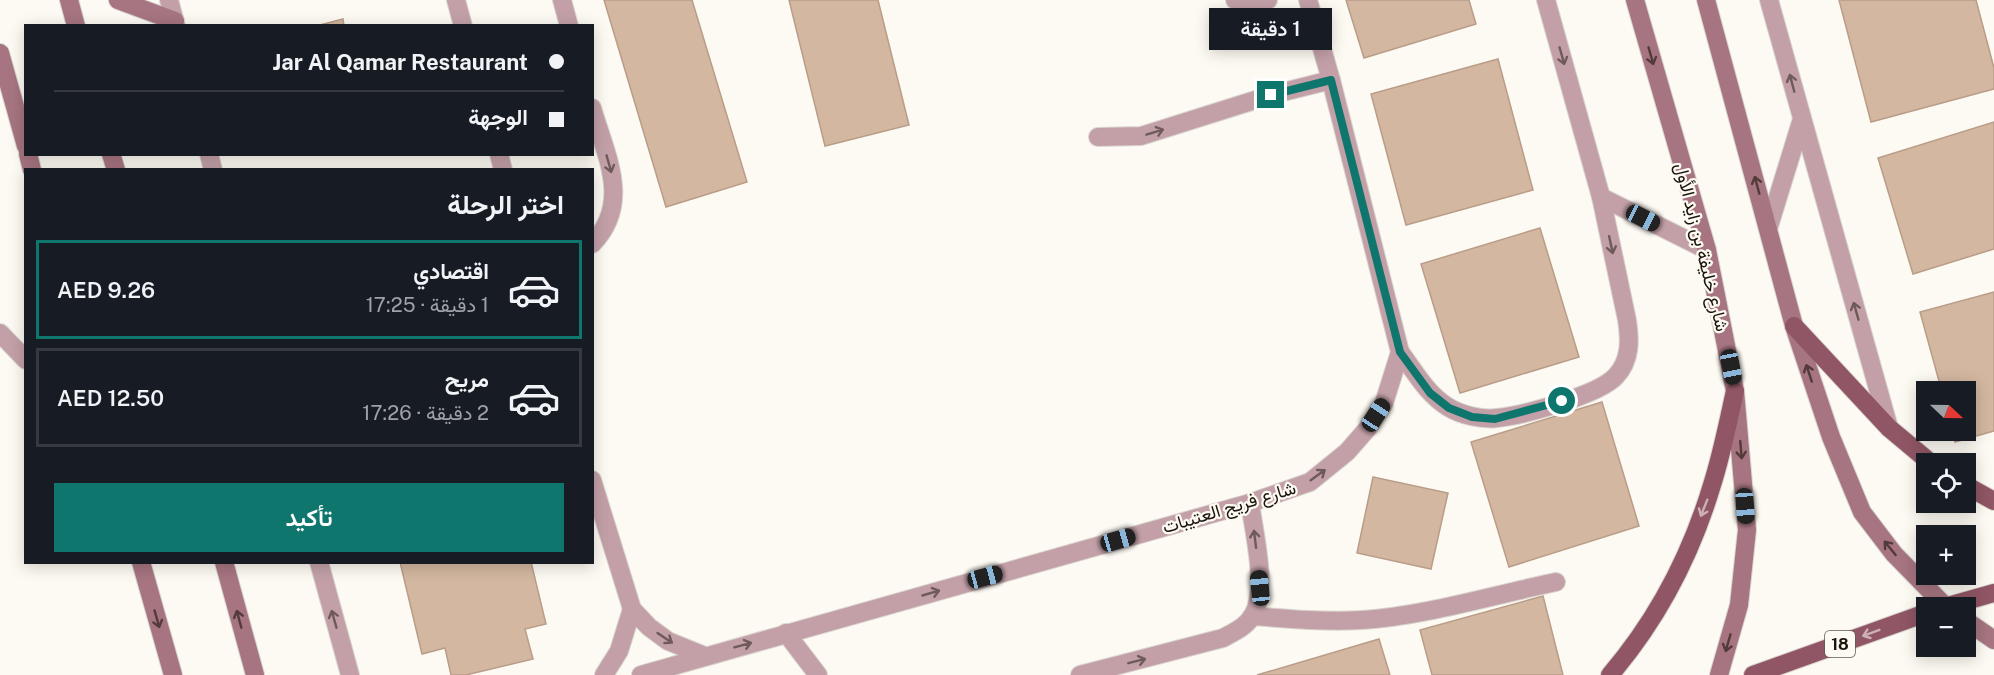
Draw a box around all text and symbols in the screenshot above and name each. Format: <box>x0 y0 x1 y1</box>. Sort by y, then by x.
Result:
callout: 1 دقيقة <box>1210 8 1332 50</box>
text: 1 دقيقة <box>1241 17 1301 41</box>
one-way arrow <box>1557 46 1568 65</box>
one-way arrow <box>1646 46 1657 65</box>
text: Jar Al Qamar Restaurant <box>272 49 528 75</box>
one-way arrow <box>1785 74 1797 93</box>
route end <box>1257 81 1284 108</box>
text: الوجهة <box>468 104 528 130</box>
one-way arrow <box>1145 126 1164 137</box>
one-way arrow <box>603 154 615 173</box>
street label: شارع خليفة بن زايد الأول <box>1669 161 1733 334</box>
one-way arrow <box>1751 176 1763 195</box>
text: اختر الرحلة <box>447 188 564 220</box>
car <box>1623 202 1663 234</box>
one-way arrow <box>1606 235 1617 254</box>
text: اقتصادي <box>413 258 489 284</box>
icon: car <box>507 263 561 317</box>
text: AED 9.26 <box>57 277 155 303</box>
text: 1 دقيقة · 17:25 <box>366 293 489 317</box>
one-way arrow <box>1849 302 1861 321</box>
car <box>1719 348 1743 386</box>
one-way arrow <box>1803 364 1814 383</box>
text: مريح <box>445 366 489 392</box>
icon: car <box>507 371 561 425</box>
north arrow <box>1916 381 1976 441</box>
map controls <box>1916 381 1976 657</box>
text: AED 12.50 <box>57 385 164 411</box>
route start <box>1548 387 1575 414</box>
car <box>1359 395 1393 435</box>
text: 2 دقيقة · 17:26 <box>362 401 489 425</box>
one-way arrow <box>1736 440 1747 460</box>
button: locate <box>1916 453 1976 513</box>
one-way arrow <box>1310 469 1326 482</box>
street label: شارع فريج العتيبات <box>1160 477 1299 539</box>
button: تأكيد <box>54 483 564 552</box>
car <box>1735 487 1755 525</box>
one-way arrow <box>1697 498 1708 517</box>
button: + <box>1916 525 1976 585</box>
car <box>1098 526 1138 554</box>
one-way arrow <box>1249 530 1260 550</box>
one-way arrow <box>1884 541 1897 557</box>
car <box>965 564 1005 590</box>
car <box>1249 569 1271 607</box>
one-way arrow <box>921 586 940 598</box>
button: − <box>1916 597 1976 657</box>
one-way arrow <box>152 609 163 628</box>
one-way arrow <box>233 610 244 629</box>
one-way arrow <box>328 610 340 629</box>
one-way arrow <box>1862 628 1881 639</box>
one-way arrow <box>656 631 673 644</box>
road number: 18 <box>1825 631 1855 657</box>
one-way arrow <box>1722 633 1733 652</box>
one-way arrow <box>734 639 753 650</box>
one-way arrow <box>1127 654 1146 666</box>

